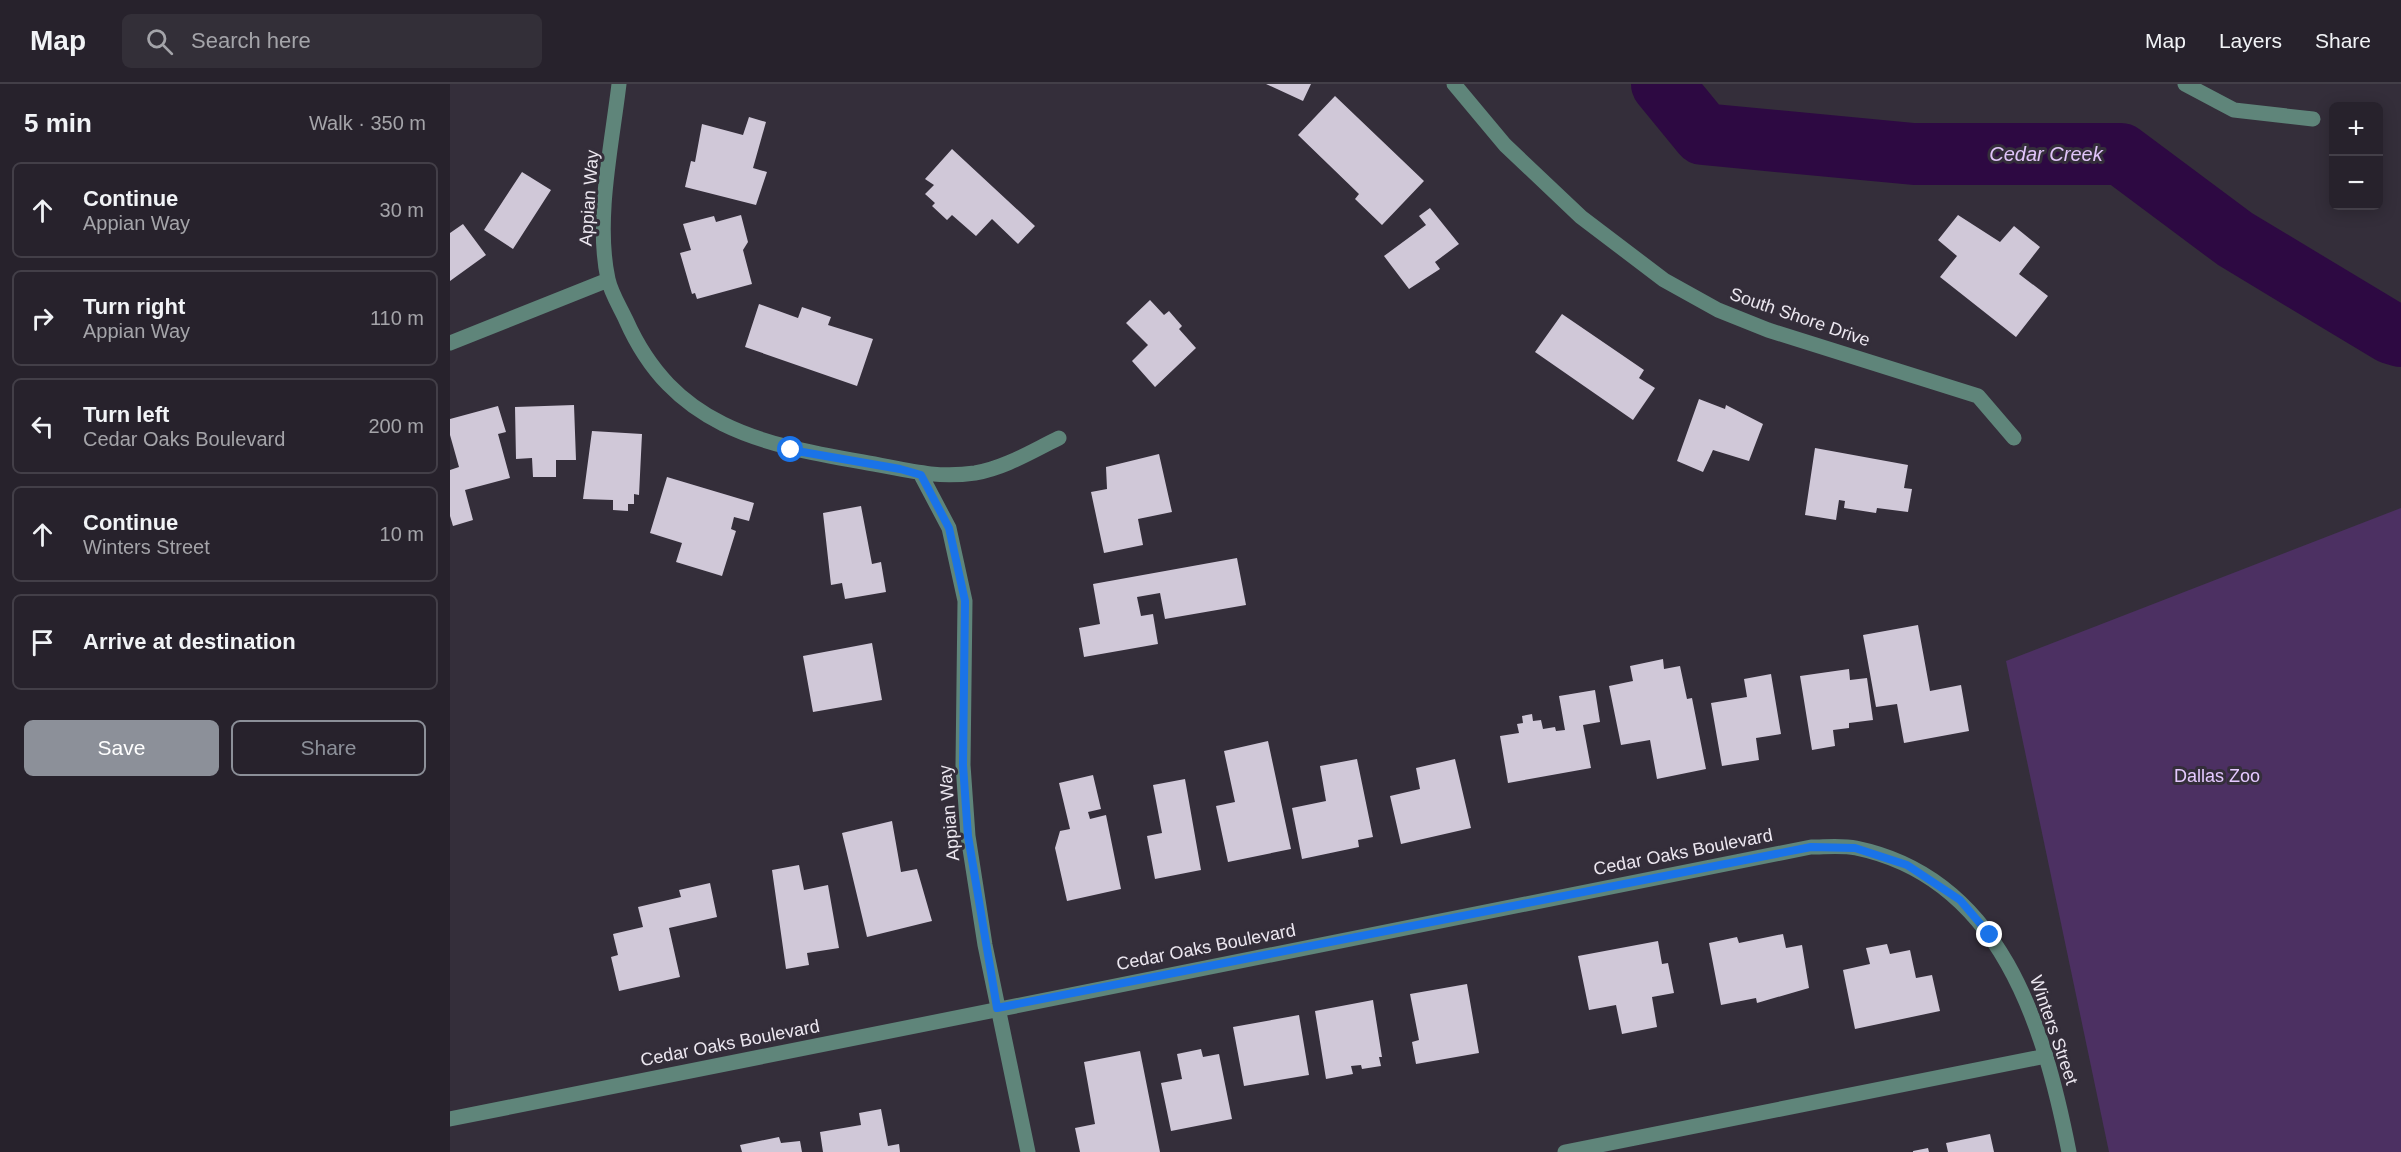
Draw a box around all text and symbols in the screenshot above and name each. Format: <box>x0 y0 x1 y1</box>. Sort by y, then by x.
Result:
search box <box>122 14 542 68</box>
text: Map <box>30 25 86 56</box>
icon: search <box>143 25 176 58</box>
text: Search here <box>191 28 311 53</box>
text: Map <box>2145 29 2186 52</box>
text: Layers <box>2219 29 2282 52</box>
text: Share <box>2315 29 2371 52</box>
map controls <box>2329 102 2383 210</box>
button: + <box>2329 102 2383 156</box>
text: 5 min <box>24 108 92 138</box>
text: Walk · 350 m <box>309 112 426 134</box>
water label: Cedar Creek <box>1989 143 2104 165</box>
street label: Appian Way <box>576 149 602 247</box>
button: − <box>2329 156 2383 210</box>
text: Continue <box>83 186 178 211</box>
icon: ahead <box>26 194 59 227</box>
text: 30 m <box>380 199 424 221</box>
text: Appian Way <box>83 212 190 234</box>
street label: South Shore Drive <box>1727 284 1873 350</box>
text: Turn right <box>83 294 185 319</box>
icon: right <box>26 302 59 335</box>
text: 110 m <box>370 307 424 329</box>
text: Appian Way <box>83 320 190 342</box>
text: Turn left <box>83 402 169 427</box>
icon: left <box>26 410 59 443</box>
text: 200 m <box>368 415 424 437</box>
text: Cedar Oaks Boulevard <box>83 428 285 450</box>
route start <box>777 436 803 462</box>
text: Continue <box>83 510 178 535</box>
icon: ahead <box>26 518 59 551</box>
text: 10 m <box>380 523 424 545</box>
text: Winters Street <box>83 536 210 558</box>
icon: arrive <box>26 626 59 659</box>
text: Arrive at destination <box>83 629 296 654</box>
button: Save <box>24 720 219 776</box>
button: Share <box>231 720 426 776</box>
street label: Appian Way <box>935 764 963 862</box>
park label: Dallas Zoo <box>2174 766 2260 786</box>
street label: Cedar Oaks Boulevard <box>1592 825 1774 879</box>
street label: Cedar Oaks Boulevard <box>1115 920 1297 974</box>
route end <box>1976 921 2002 947</box>
street label: Winters Street <box>2026 973 2082 1087</box>
street label: Cedar Oaks Boulevard <box>639 1016 821 1070</box>

